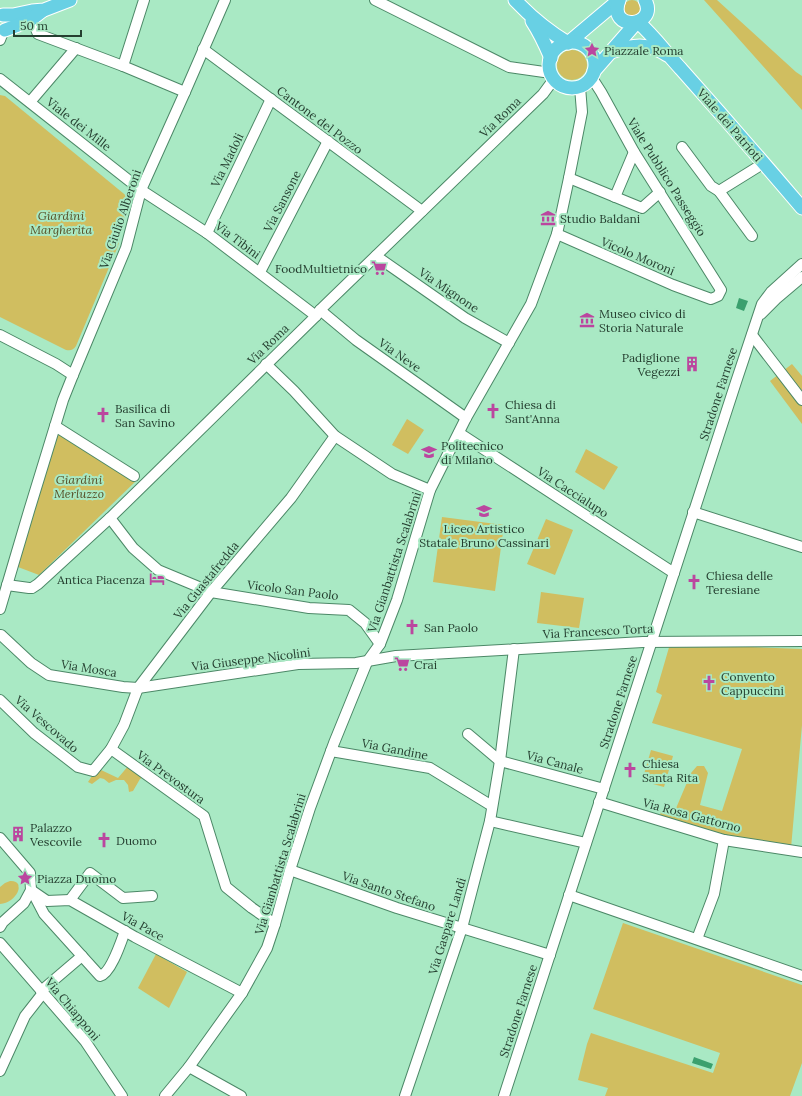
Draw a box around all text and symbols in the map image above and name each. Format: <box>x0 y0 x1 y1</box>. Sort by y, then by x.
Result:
scale bar <box>14 12 81 38</box>
text: 50 m <box>20 18 48 33</box>
place icon: Piazzale Roma <box>583 41 601 59</box>
place label: Piazzale Roma <box>604 43 684 58</box>
street label: Cantone del Pozzo <box>274 83 366 157</box>
street label: Viale dei Patrioti <box>694 85 766 165</box>
street label: Viale dei Mille <box>43 94 115 154</box>
street label: Via Roma <box>475 94 524 141</box>
street label: Viale Pubblico Passeggio <box>624 114 710 239</box>
street label: Via Madoli <box>207 130 247 190</box>
street label: Via Giulio Alberoni <box>96 167 144 272</box>
street label: Via Sansone <box>260 167 304 235</box>
park label: Giardini Margherita <box>30 208 92 237</box>
museum icon: Studio Baldani <box>539 209 557 227</box>
place label: Studio Baldani <box>560 211 640 226</box>
street label: Via Tibini <box>212 218 263 262</box>
street label: Vicolo Moroni <box>598 233 677 278</box>
supermarket icon: FoodMultietnico <box>370 259 388 277</box>
place label: FoodMultietnico <box>275 261 367 276</box>
street label: Via Mignone <box>415 264 482 316</box>
place label: Museo civico di Storia Naturale <box>599 306 686 335</box>
museum icon: Museo civico di Storia Naturale <box>578 311 596 329</box>
street label: Via Roma <box>243 321 292 368</box>
street label: Via Neve <box>375 334 425 375</box>
street label: Stradone Farnese <box>696 345 740 443</box>
place label: Padiglione Vegezzi <box>622 350 680 379</box>
building icon: Padiglione Vegezzi <box>683 355 701 373</box>
place label: Chiesa di Sant'Anna <box>505 397 560 426</box>
place label: Basilica di San Savino <box>115 401 175 430</box>
church icon: Chiesa di Sant'Anna <box>484 402 502 420</box>
church icon: Basilica di San Savino <box>94 406 112 424</box>
place label: Politecnico di Milano <box>441 438 503 467</box>
school or university icon: Politecnico di Milano <box>420 443 438 461</box>
street label: Via Caccialupo <box>534 463 611 521</box>
park label: Giardini Merluzzo <box>54 472 104 501</box>
street label: Via Gianbattista Scalabrini <box>364 490 424 635</box>
school or university icon: Liceo Artistico Statale Bruno Cassinari <box>475 502 493 520</box>
place label: Liceo Artistico Statale Bruno Cassinari <box>419 521 549 550</box>
street label: Via Guastafredda <box>170 538 242 623</box>
place label: Chiesa delle Teresiane <box>706 568 774 597</box>
hotel icon: Antica Piacenza <box>148 570 166 588</box>
place label: Antica Piacenza <box>56 572 145 587</box>
church icon: Chiesa delle Teresiane <box>685 573 703 591</box>
street label: Vicolo San Paolo <box>245 577 340 603</box>
church icon: San Paolo <box>403 618 421 636</box>
place label: San Paolo <box>424 620 478 635</box>
street label: Via Francesco Torta <box>541 621 654 641</box>
street label: Via Giuseppe Nicolini <box>190 644 311 674</box>
street label: Stradone Farnese <box>596 653 640 751</box>
supermarket icon: Crai <box>393 655 411 673</box>
street label: Via Mosca <box>59 656 118 680</box>
place label: Crai <box>414 657 437 672</box>
place label: Convento Cappuccini <box>721 669 784 698</box>
church icon: Convento Cappuccini <box>700 674 718 692</box>
street label: Via Vescovado <box>11 692 82 756</box>
street label: Via Gandine <box>360 735 430 763</box>
street label: Via Prevostura <box>133 747 208 807</box>
street label: Via Canale <box>524 747 586 777</box>
place label: Chiesa Santa Rita <box>642 756 698 785</box>
church icon: Chiesa Santa Rita <box>621 761 639 779</box>
street label: Via Gianbattista Scalabrini <box>251 792 309 937</box>
street label: Via Rosa Gattorno <box>640 794 743 835</box>
place label: Palazzo Vescovile <box>29 820 82 849</box>
building icon: Palazzo Vescovile <box>9 825 27 843</box>
church icon: Duomo <box>95 831 113 849</box>
place label: Duomo <box>116 833 157 848</box>
street label: Via Santo Stefano <box>339 868 438 914</box>
place icon: Piazza Duomo <box>16 869 34 887</box>
place label: Piazza Duomo <box>37 871 116 886</box>
street label: Via Gaspare Landi <box>425 876 469 977</box>
street label: Via Pace <box>118 908 167 944</box>
street label: Stradone Farnese <box>496 962 540 1060</box>
street label: Via Chiapponi <box>42 974 104 1044</box>

